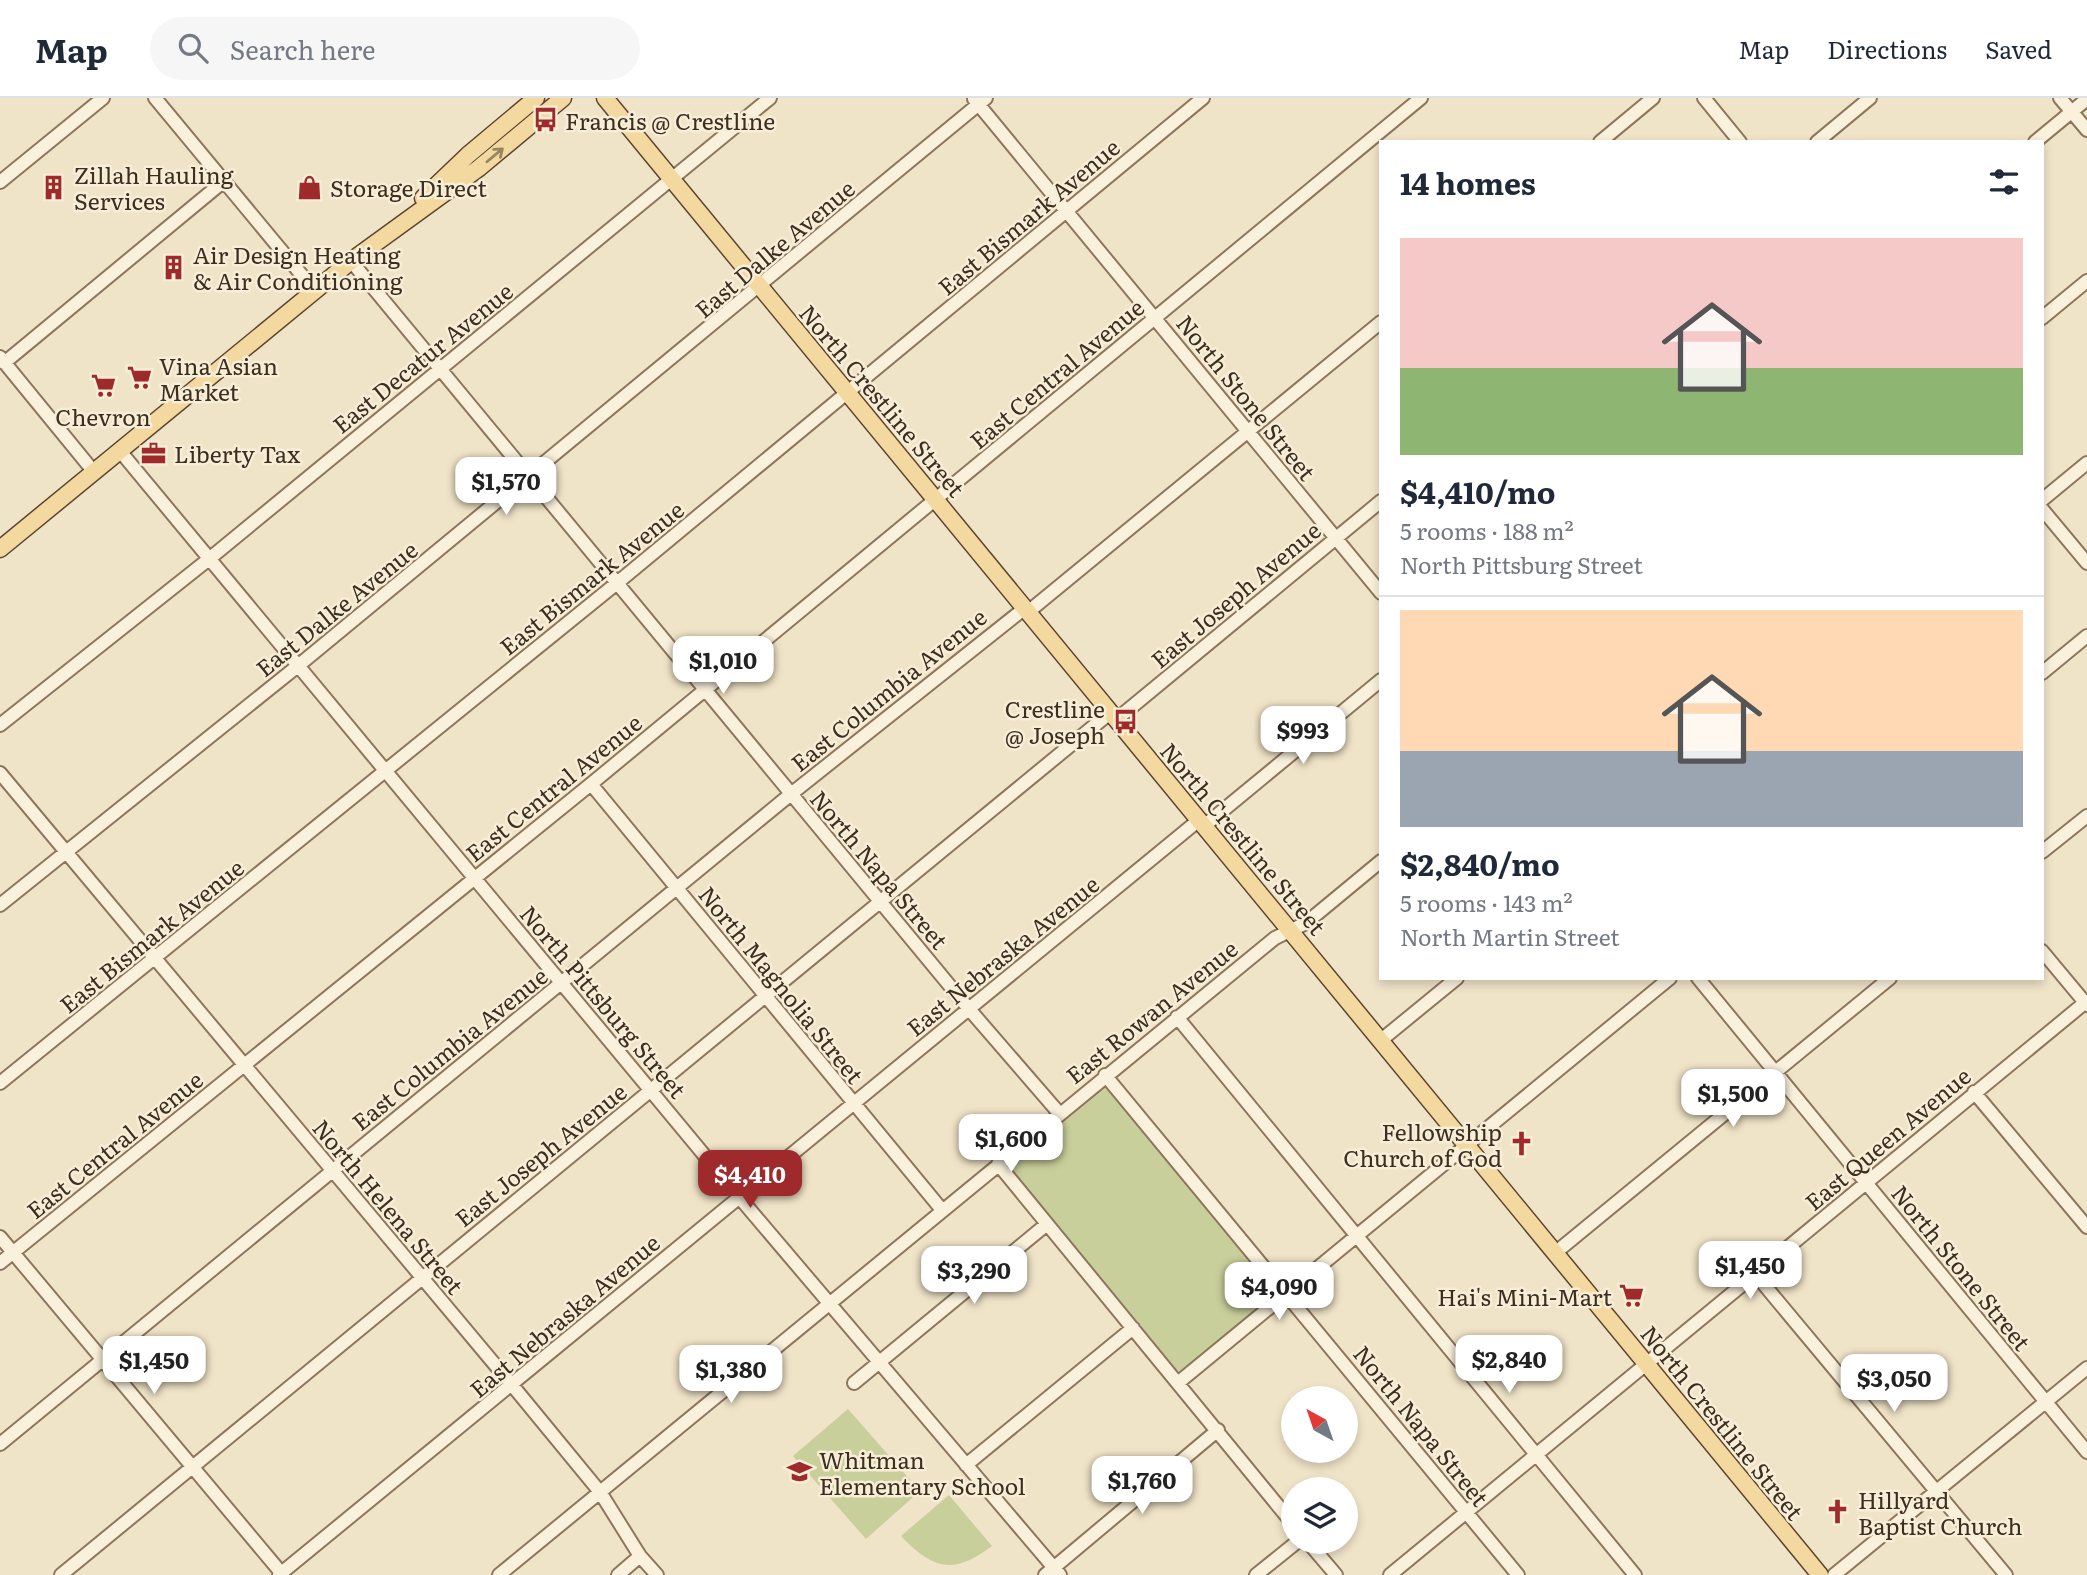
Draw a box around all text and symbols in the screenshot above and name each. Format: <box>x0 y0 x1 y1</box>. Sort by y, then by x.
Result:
search box <box>150 17 640 80</box>
text: Map <box>35 24 108 73</box>
icon: search <box>174 29 212 67</box>
text: Search here <box>230 29 376 68</box>
text: Map <box>1738 31 1789 66</box>
text: Directions <box>1827 31 1947 66</box>
text: Saved <box>1985 31 2052 66</box>
place label: Francis @ Crestline <box>565 103 775 137</box>
bus stop icon: Francis @ Crestline <box>531 106 559 134</box>
street label: East Bismark Avenue <box>930 130 1126 302</box>
one-way arrow <box>486 147 504 163</box>
place label: Zillah Hauling Services <box>74 157 234 217</box>
text: 14 homes <box>1400 160 1536 204</box>
icon: filters <box>1985 163 2023 201</box>
place label: Storage Direct <box>330 170 487 204</box>
street label: East Dalke Avenue <box>687 171 861 325</box>
building icon: Zillah Hauling Services <box>40 173 68 201</box>
shop icon: Storage Direct <box>296 173 324 201</box>
place label: Air Design Heating & Air Conditioning <box>193 237 403 297</box>
building icon: Air Design Heating & Air Conditioning <box>159 253 187 281</box>
street label: East Decatur Avenue <box>324 273 520 441</box>
icon: home <box>1649 284 1775 410</box>
street label: East Central Avenue <box>961 290 1151 456</box>
street label: North Crestline Street <box>792 296 974 504</box>
street label: North Stone Street <box>1169 307 1325 488</box>
place label: Vina Asian Market <box>159 348 278 408</box>
supermarket icon: Vina Asian Market <box>125 364 153 392</box>
supermarket icon: Chevron <box>89 372 117 400</box>
place label: Chevron <box>55 399 151 433</box>
place label: Liberty Tax <box>174 436 300 470</box>
office icon: Liberty Tax <box>140 439 168 467</box>
pin: $1,570 <box>449 458 563 517</box>
text: $1,570 <box>471 463 541 497</box>
text: $4,410/mo <box>1400 469 1555 513</box>
street label: East Bismark Avenue <box>492 492 690 662</box>
street label: East Joseph Avenue <box>1143 513 1327 675</box>
text: 5 rooms · 188 m² <box>1400 513 1574 547</box>
street label: East Dalke Avenue <box>248 532 424 684</box>
text: North Pittsburg Street <box>1400 547 1643 581</box>
street label: East Columbia Avenue <box>783 599 993 779</box>
pin: $1,010 <box>666 636 780 696</box>
text: $1,010 <box>689 642 757 676</box>
icon: home <box>1649 656 1775 782</box>
place label: Crestline @ Joseph <box>1005 691 1105 751</box>
street label: East Central Avenue <box>457 705 649 869</box>
pin: $993 <box>1262 706 1344 766</box>
bus stop icon: Crestline @ Joseph <box>1111 707 1139 735</box>
text: $993 <box>1277 712 1329 746</box>
street label: North Crestline Street <box>1153 734 1335 942</box>
street label: North Napa Street <box>803 782 957 957</box>
text: $2,840/mo <box>1400 841 1560 885</box>
street label: East Bismark Avenue <box>52 850 250 1020</box>
street label: East Nebraska Avenue <box>898 867 1106 1043</box>
street label: North Magnolia Street <box>692 878 873 1091</box>
text: 5 rooms · 143 m² <box>1400 885 1573 919</box>
street label: North Pittsburg Street <box>513 897 695 1105</box>
text: North Martin Street <box>1400 919 1620 953</box>
street label: East Rowan Avenue <box>1058 931 1244 1091</box>
street label: East Columbia Avenue <box>344 958 554 1138</box>
street label: East Queen Avenue <box>1797 1058 1977 1218</box>
street label: East Central Avenue <box>18 1062 210 1226</box>
pin: $1,500 <box>1676 1070 1790 1129</box>
street label: East Joseph Avenue <box>447 1074 633 1234</box>
text: $1,500 <box>1697 1075 1769 1109</box>
street label: North Helena Street <box>306 1111 473 1301</box>
pin: $1,600 <box>954 1114 1068 1174</box>
place label: Fellowship Church of God <box>1343 1114 1502 1174</box>
text: $1,600 <box>975 1120 1047 1154</box>
church icon: Fellowship Church of God <box>1508 1130 1536 1158</box>
pin: $4,410 <box>693 1150 807 1210</box>
text: $4,410 <box>714 1156 786 1190</box>
street label: North Stone Street <box>1884 1177 2040 1358</box>
street label: East Nebraska Avenue <box>461 1225 667 1405</box>
pin: $1,450 <box>1693 1242 1807 1301</box>
pin: $3,290 <box>917 1246 1031 1306</box>
text: $1,450 <box>1715 1247 1785 1281</box>
text: $3,290 <box>937 1252 1011 1286</box>
pin: $4,090 <box>1222 1262 1336 1322</box>
text: $4,090 <box>1241 1268 1317 1302</box>
place label: Hai's Mini-Mart <box>1437 1279 1613 1313</box>
supermarket icon: Hai's Mini-Mart <box>1618 1282 1646 1310</box>
street label: North Crestline Street <box>1634 1317 1813 1527</box>
pin: $1,450 <box>97 1336 211 1396</box>
pin: $2,840 <box>1452 1336 1566 1395</box>
street label: North Napa Street <box>1346 1337 1498 1513</box>
text: $2,840 <box>1471 1341 1547 1375</box>
text: $1,450 <box>119 1342 189 1376</box>
pin: $1,380 <box>674 1346 788 1405</box>
text: $1,380 <box>695 1351 767 1385</box>
pin: $3,050 <box>1837 1354 1951 1414</box>
text: $3,050 <box>1857 1360 1931 1394</box>
north arrow <box>1281 1386 1358 1463</box>
map controls <box>1281 1386 1358 1554</box>
place label: Whitman Elementary School <box>819 1442 1026 1502</box>
pin: $1,760 <box>1085 1456 1199 1516</box>
school or university icon: Whitman Elementary School <box>785 1458 813 1486</box>
text: $1,760 <box>1108 1462 1176 1496</box>
button: layers <box>1281 1477 1358 1554</box>
place label: Hillyard Baptist Church <box>1858 1482 2022 1542</box>
church icon: Hillyard Baptist Church <box>1824 1498 1852 1526</box>

